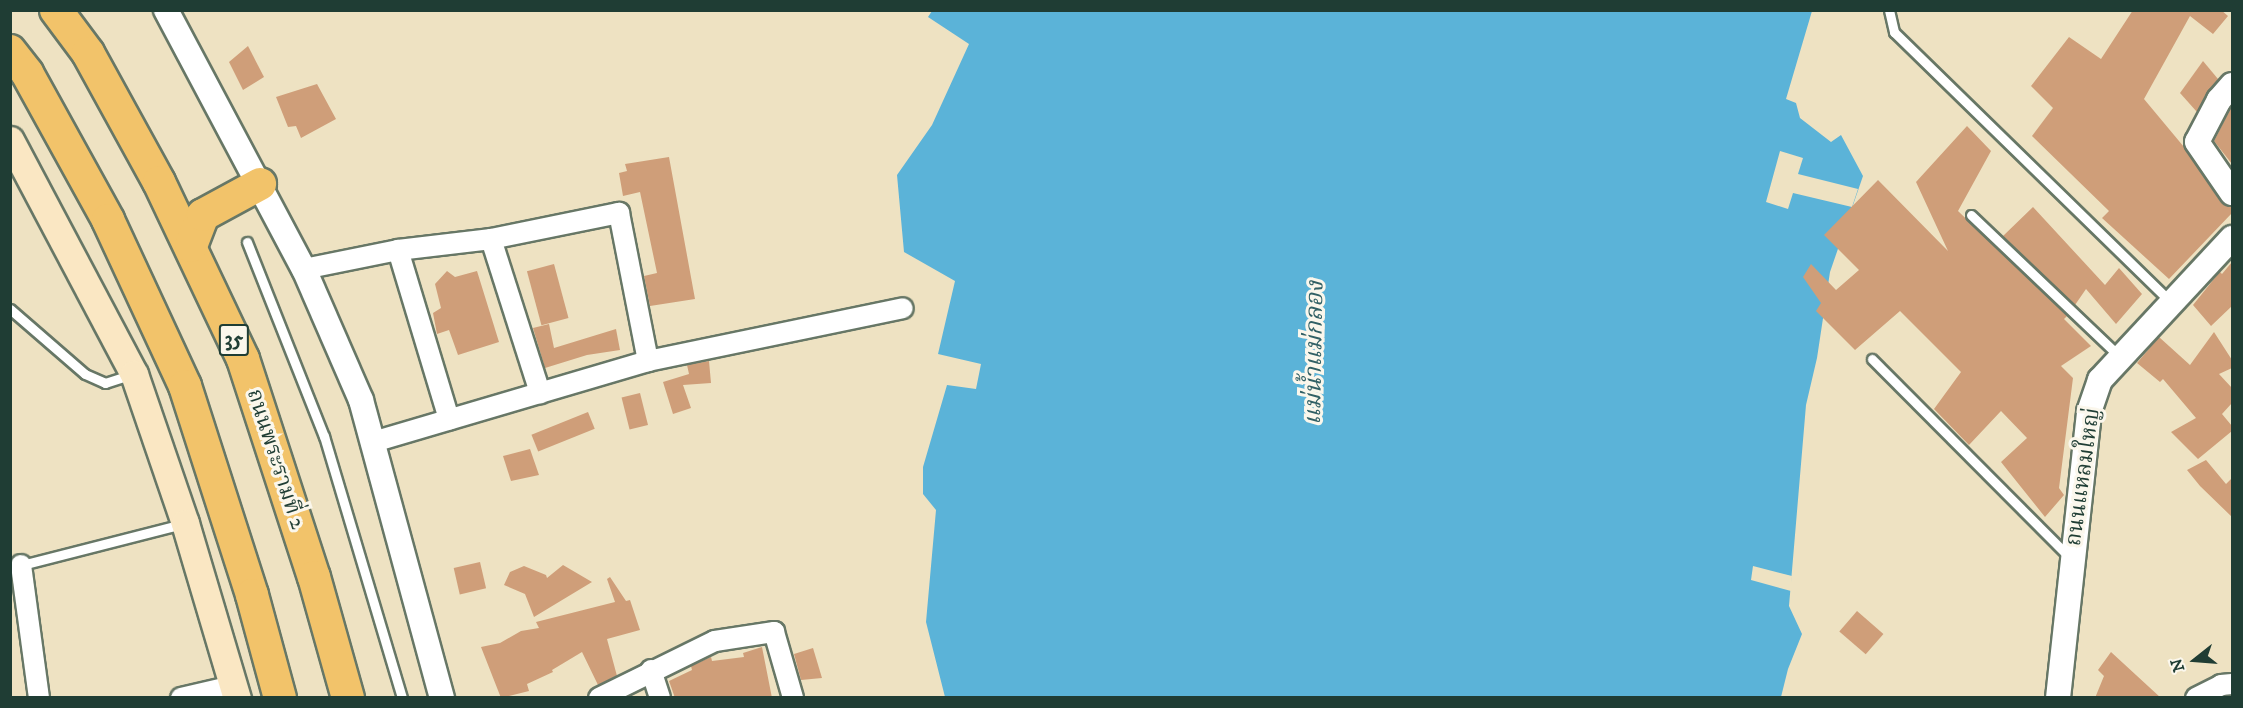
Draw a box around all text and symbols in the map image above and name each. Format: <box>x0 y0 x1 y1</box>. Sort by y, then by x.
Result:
water label: แม่น้ำแม่กลอง <box>1299 281 1331 425</box>
road number: 35 <box>218 322 250 358</box>
street label: ถนนพระรามที่ 2 <box>241 386 311 532</box>
street label: ถนนแหลมใหญ่ <box>2060 406 2106 548</box>
north arrow <box>2165 630 2225 690</box>
text: N <box>2166 656 2189 674</box>

